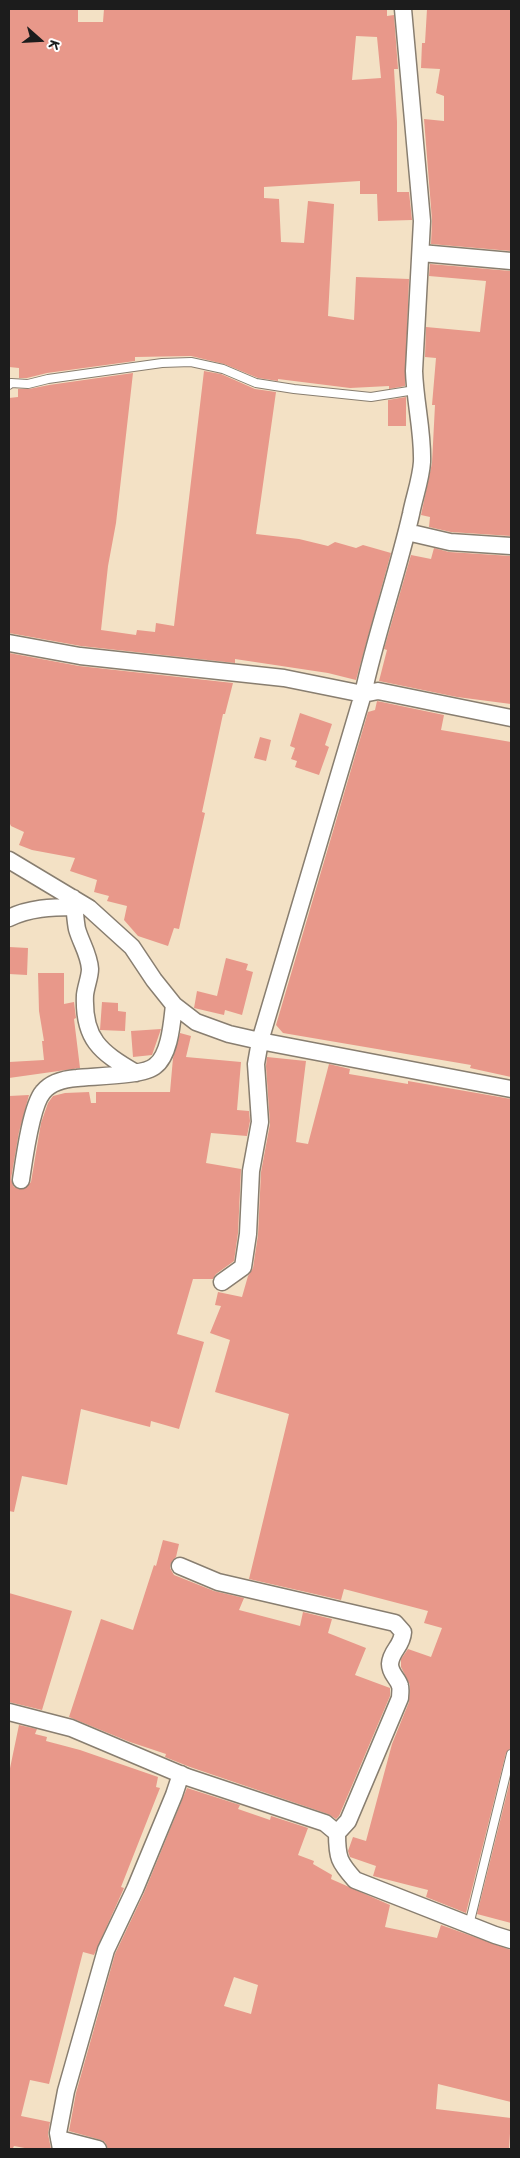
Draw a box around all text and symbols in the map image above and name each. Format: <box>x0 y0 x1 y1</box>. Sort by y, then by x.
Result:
north arrow <box>15 15 65 65</box>
text: K <box>44 38 65 52</box>

